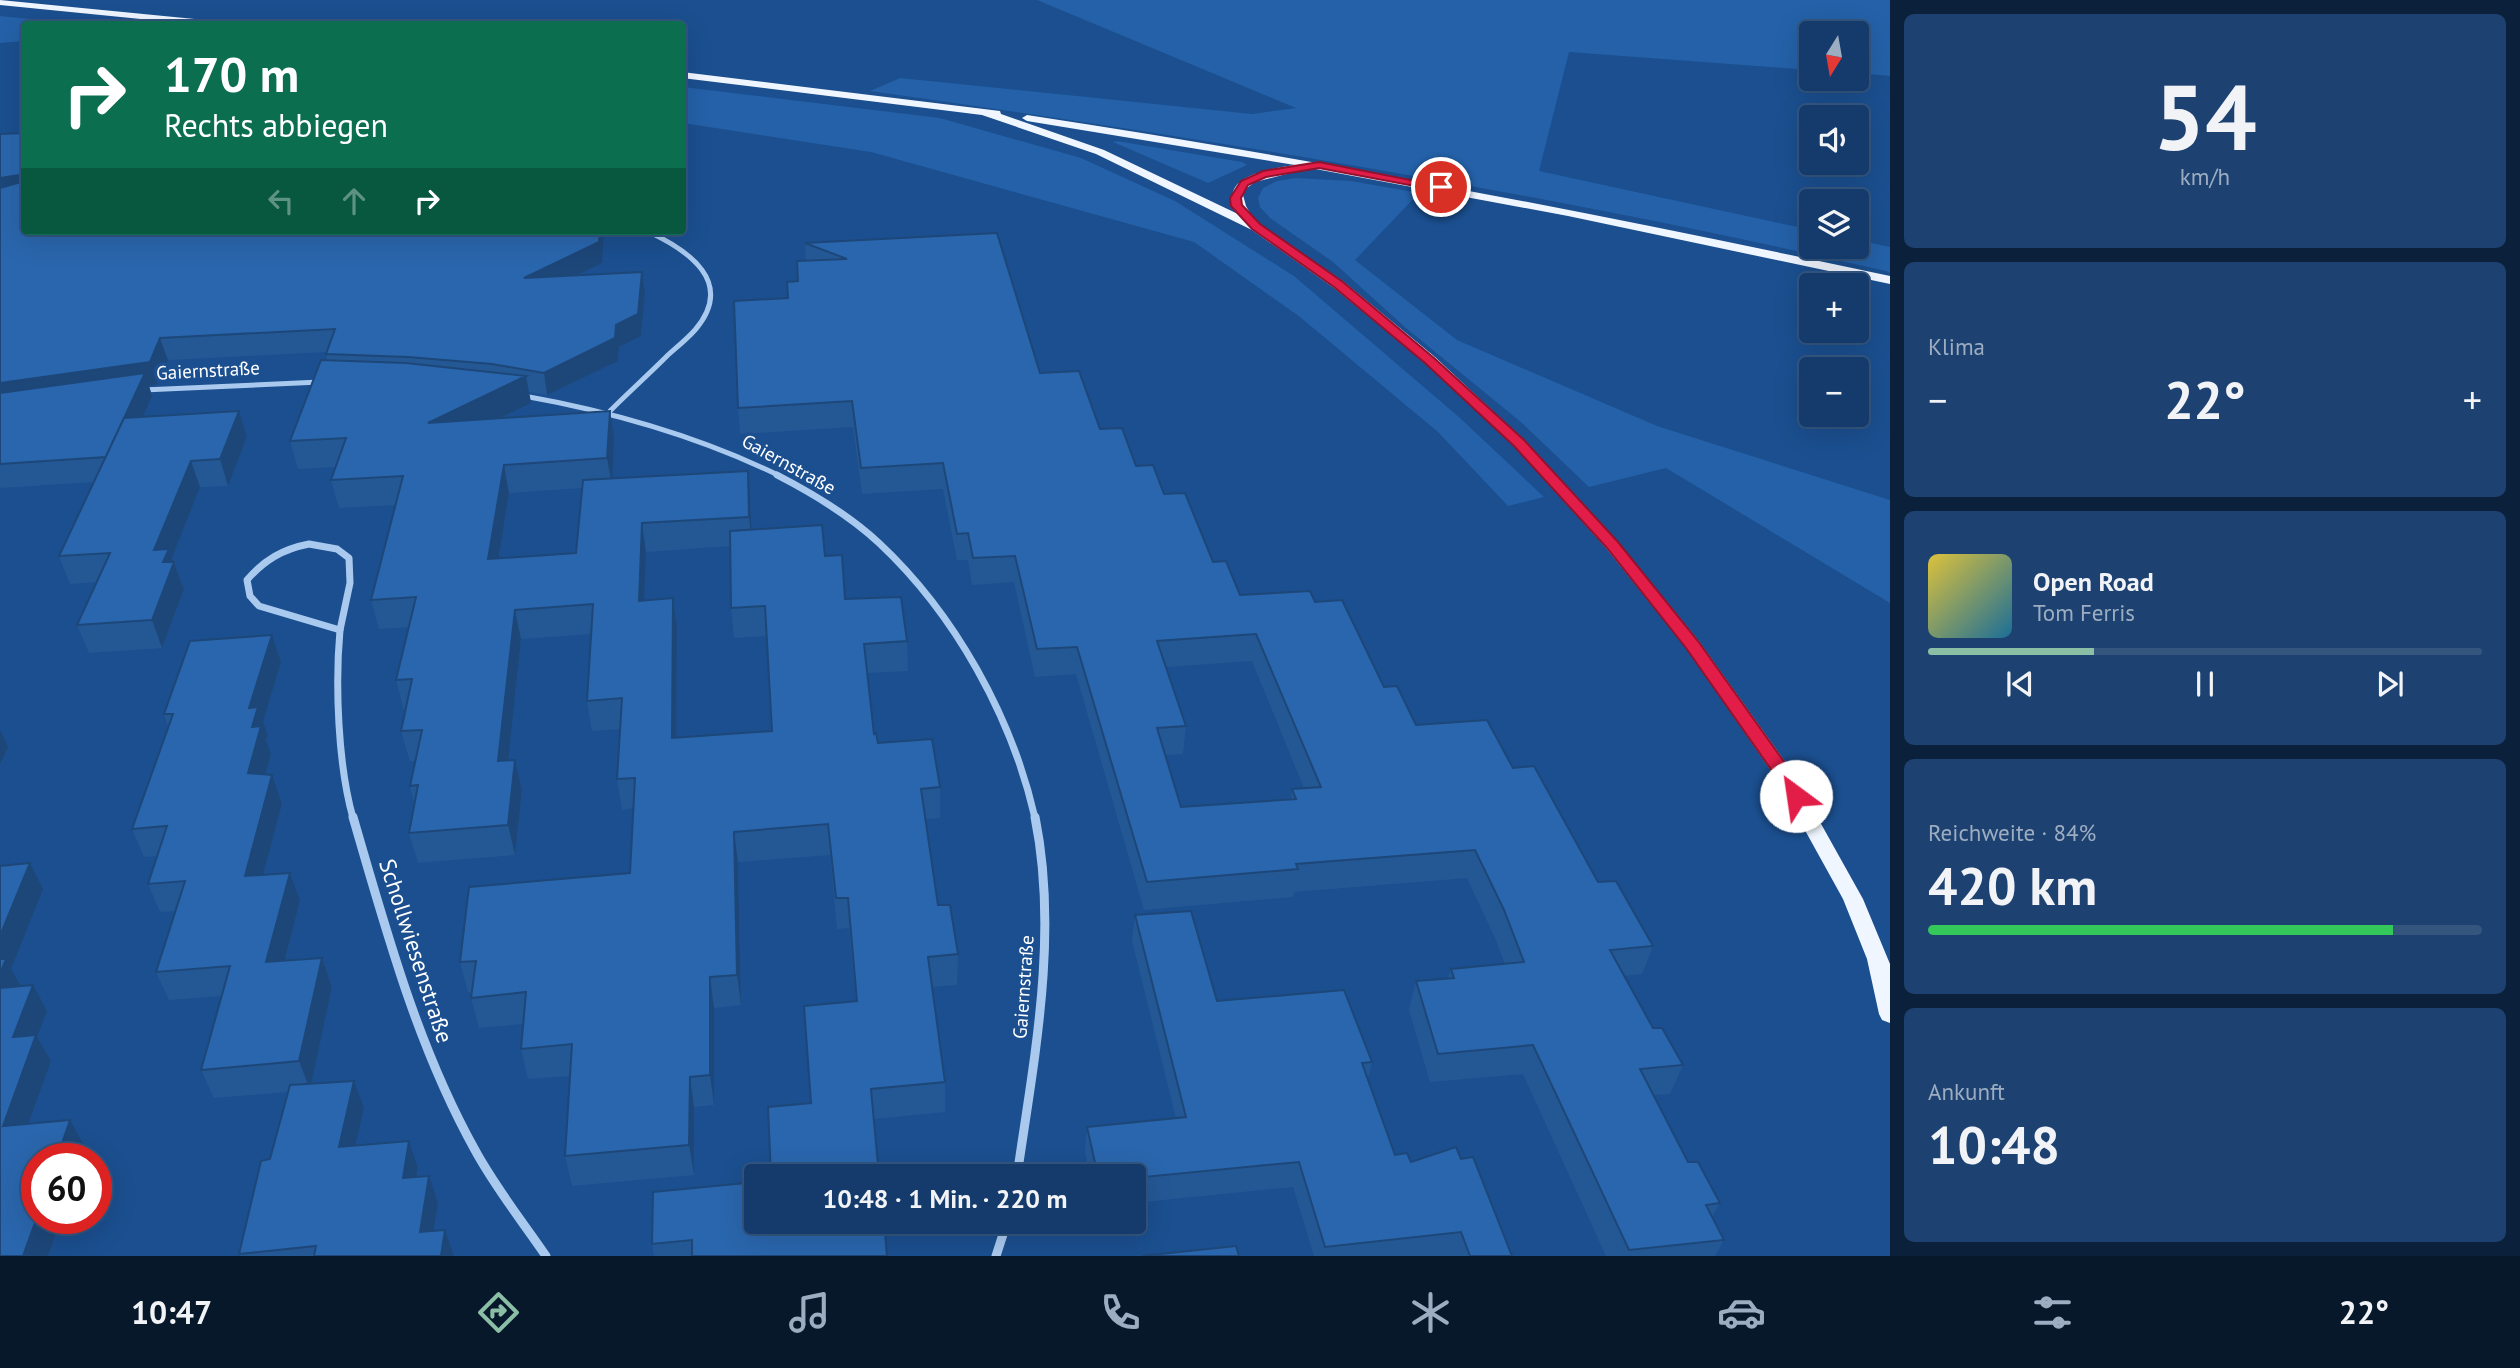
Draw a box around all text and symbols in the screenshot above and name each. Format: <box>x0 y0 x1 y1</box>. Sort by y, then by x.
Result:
north arrow <box>1799 21 1869 91</box>
map controls <box>1799 21 1869 427</box>
text: 170 m <box>164 42 299 106</box>
icon: right <box>49 49 140 140</box>
text: 54 <box>2153 57 2257 175</box>
text: Rechts abbiegen <box>164 104 388 146</box>
button: sound <box>1799 105 1869 175</box>
pin <box>1411 157 1471 217</box>
text: km/h <box>2180 162 2230 191</box>
icon: arrive <box>1422 168 1460 206</box>
icon: left <box>262 182 300 220</box>
icon: ahead <box>335 182 373 220</box>
icon: right <box>408 182 446 220</box>
button: layers <box>1799 189 1869 259</box>
button: + <box>1799 273 1869 343</box>
text: Klima <box>1928 332 1985 361</box>
street label: Gaiernstraße <box>156 355 260 385</box>
button: − <box>1799 357 1869 427</box>
text: 22° <box>2164 366 2246 433</box>
text: − <box>1928 375 1947 424</box>
text: + <box>2463 375 2482 424</box>
street label: Gaiernstraße <box>738 428 840 500</box>
text: Open Road <box>2033 565 2154 598</box>
text: Tom Ferris <box>2033 598 2135 627</box>
icon: previous <box>2001 665 2039 703</box>
icon: pause <box>2186 665 2224 703</box>
icon: next <box>2371 665 2409 703</box>
position arrow <box>1759 759 1833 833</box>
text: Reichweite · 84% <box>1928 818 2096 847</box>
text: 420 km <box>1928 852 2097 919</box>
street label: Schollwiesenstraße <box>373 855 460 1046</box>
street label: Gaiernstraße <box>1007 934 1039 1040</box>
text: Ankunft <box>1928 1077 2005 1106</box>
text: 10:48 <box>1928 1111 2060 1178</box>
speed limit sign: 60 <box>21 1143 112 1234</box>
text: 10:48 · 1 Min. · 220 m <box>822 1182 1068 1215</box>
icon: directions <box>474 1288 523 1337</box>
icon: music <box>785 1288 834 1337</box>
icon: phone <box>1096 1288 1145 1337</box>
icon: climate <box>1406 1288 1455 1337</box>
icon: car <box>1717 1288 1766 1337</box>
icon: filters <box>2028 1288 2077 1337</box>
text: 10:47 <box>131 1291 212 1333</box>
text: 22° <box>2339 1291 2389 1333</box>

